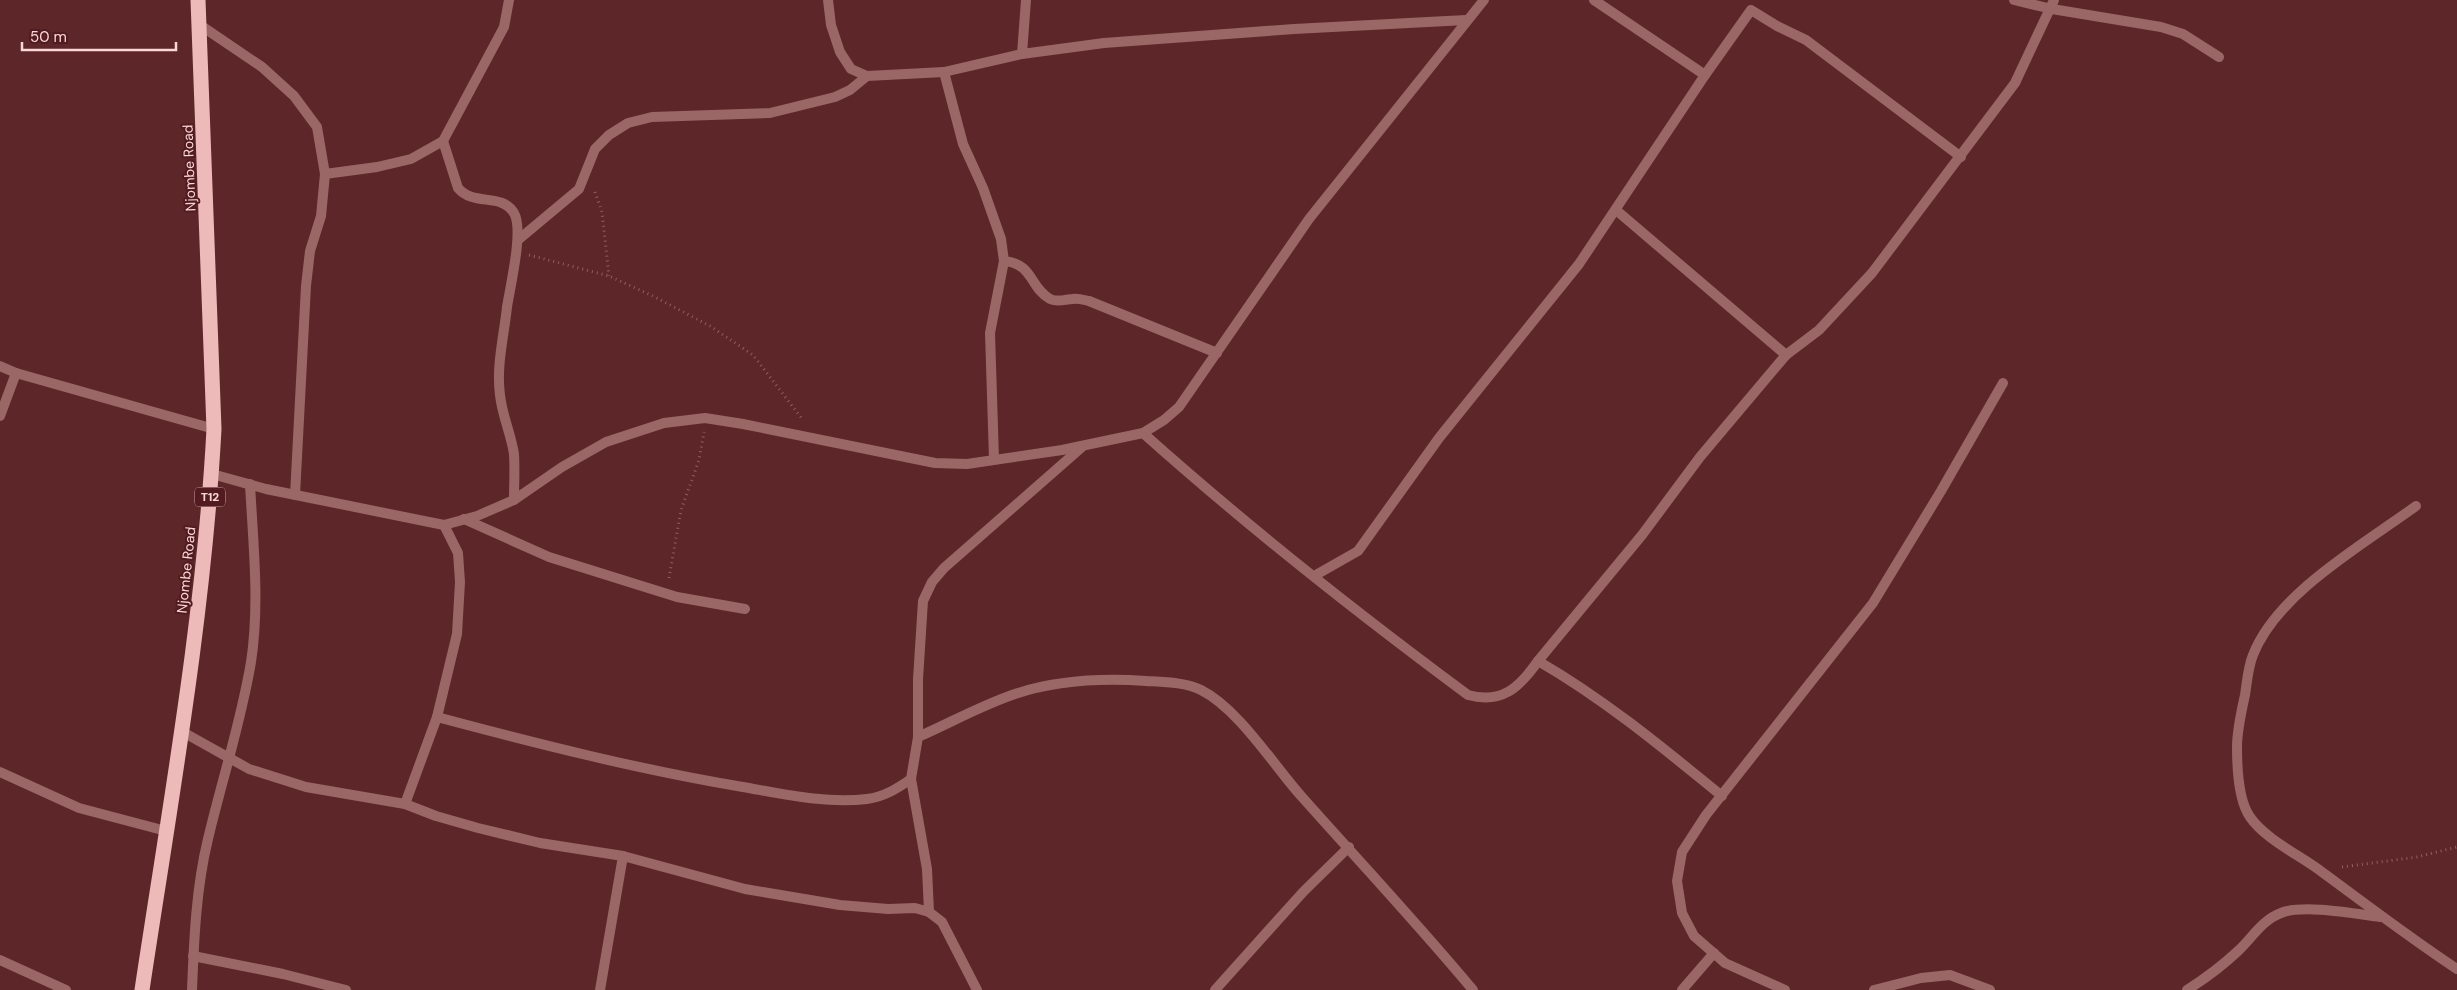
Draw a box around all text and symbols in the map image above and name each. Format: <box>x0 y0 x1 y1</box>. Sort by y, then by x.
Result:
scale bar <box>22 20 176 52</box>
text: 50 m <box>30 27 67 47</box>
street label: Njombe Road <box>178 124 200 212</box>
road number: T12 <box>195 488 225 507</box>
street label: Njombe Road <box>173 526 199 614</box>

